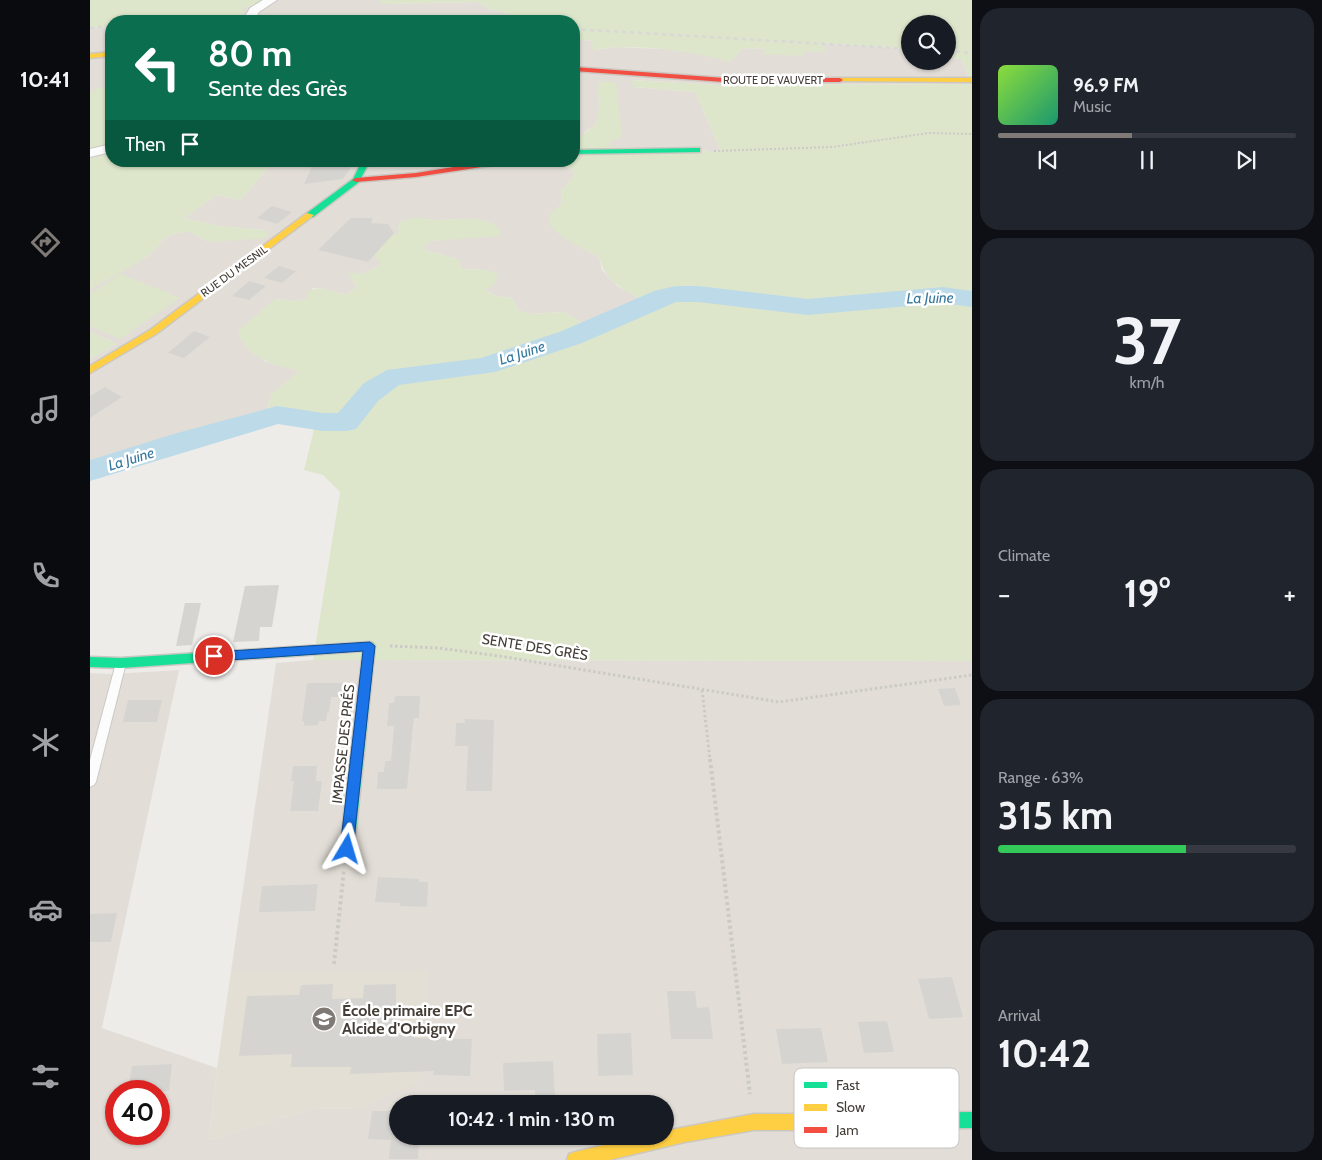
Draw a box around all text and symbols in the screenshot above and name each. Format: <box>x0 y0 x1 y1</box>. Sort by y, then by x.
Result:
map controls <box>901 15 956 70</box>
button: search <box>901 15 956 70</box>
text: 80 m <box>208 32 292 75</box>
icon: left <box>125 35 190 100</box>
text: 10:41 <box>20 66 70 93</box>
street label: ROUTE DE VAUVERT <box>723 73 823 87</box>
text: 96.9 FM <box>1073 74 1139 97</box>
text: Sente des Grès <box>208 75 347 102</box>
text: Music <box>1073 97 1111 116</box>
icon: arrive <box>176 130 204 158</box>
text: Then <box>125 133 166 156</box>
icon: previous <box>1034 146 1062 174</box>
icon: pause <box>1133 146 1161 174</box>
icon: next <box>1232 146 1260 174</box>
icon: directions <box>28 225 63 260</box>
street label: RUE DU MESNIL <box>198 242 270 300</box>
water label: La Juine <box>906 289 954 307</box>
text: 37 <box>1113 301 1181 380</box>
water label: La Juine <box>497 337 547 369</box>
text: km/h <box>1129 373 1165 392</box>
icon: music <box>28 392 63 427</box>
water label: La Juine <box>106 443 156 475</box>
text: Climate <box>998 546 1050 565</box>
icon: phone <box>28 558 63 593</box>
text: 19° <box>1124 570 1170 617</box>
text: − <box>998 577 1010 611</box>
text: + <box>1284 577 1296 611</box>
street label: SENTE DES GRÈS <box>481 630 589 664</box>
pin <box>193 635 235 677</box>
icon: arrive <box>200 642 228 670</box>
street label: IMPASSE DES PRÉS <box>328 683 358 805</box>
icon: climate <box>28 725 63 760</box>
text: Range · 63% <box>998 768 1084 787</box>
text: 315 km <box>998 792 1113 839</box>
position arrow <box>320 822 372 874</box>
icon: car <box>28 892 63 927</box>
place label: École primaire EPC Alcide d'Orbigny <box>342 1001 473 1038</box>
school or university icon: École primaire EPC Alcide d'Orbigny <box>311 1006 337 1032</box>
text: Arrival <box>998 1006 1041 1025</box>
text: 10:42 <box>998 1030 1091 1077</box>
icon: filters <box>28 1059 63 1094</box>
legend <box>794 1068 959 1148</box>
text: Fast <box>836 1076 860 1094</box>
speed limit sign: 40 <box>105 1080 170 1145</box>
text: Slow <box>836 1098 865 1116</box>
text: 10:42 · 1 min · 130 m <box>448 1108 615 1131</box>
text: Jam <box>835 1121 858 1139</box>

